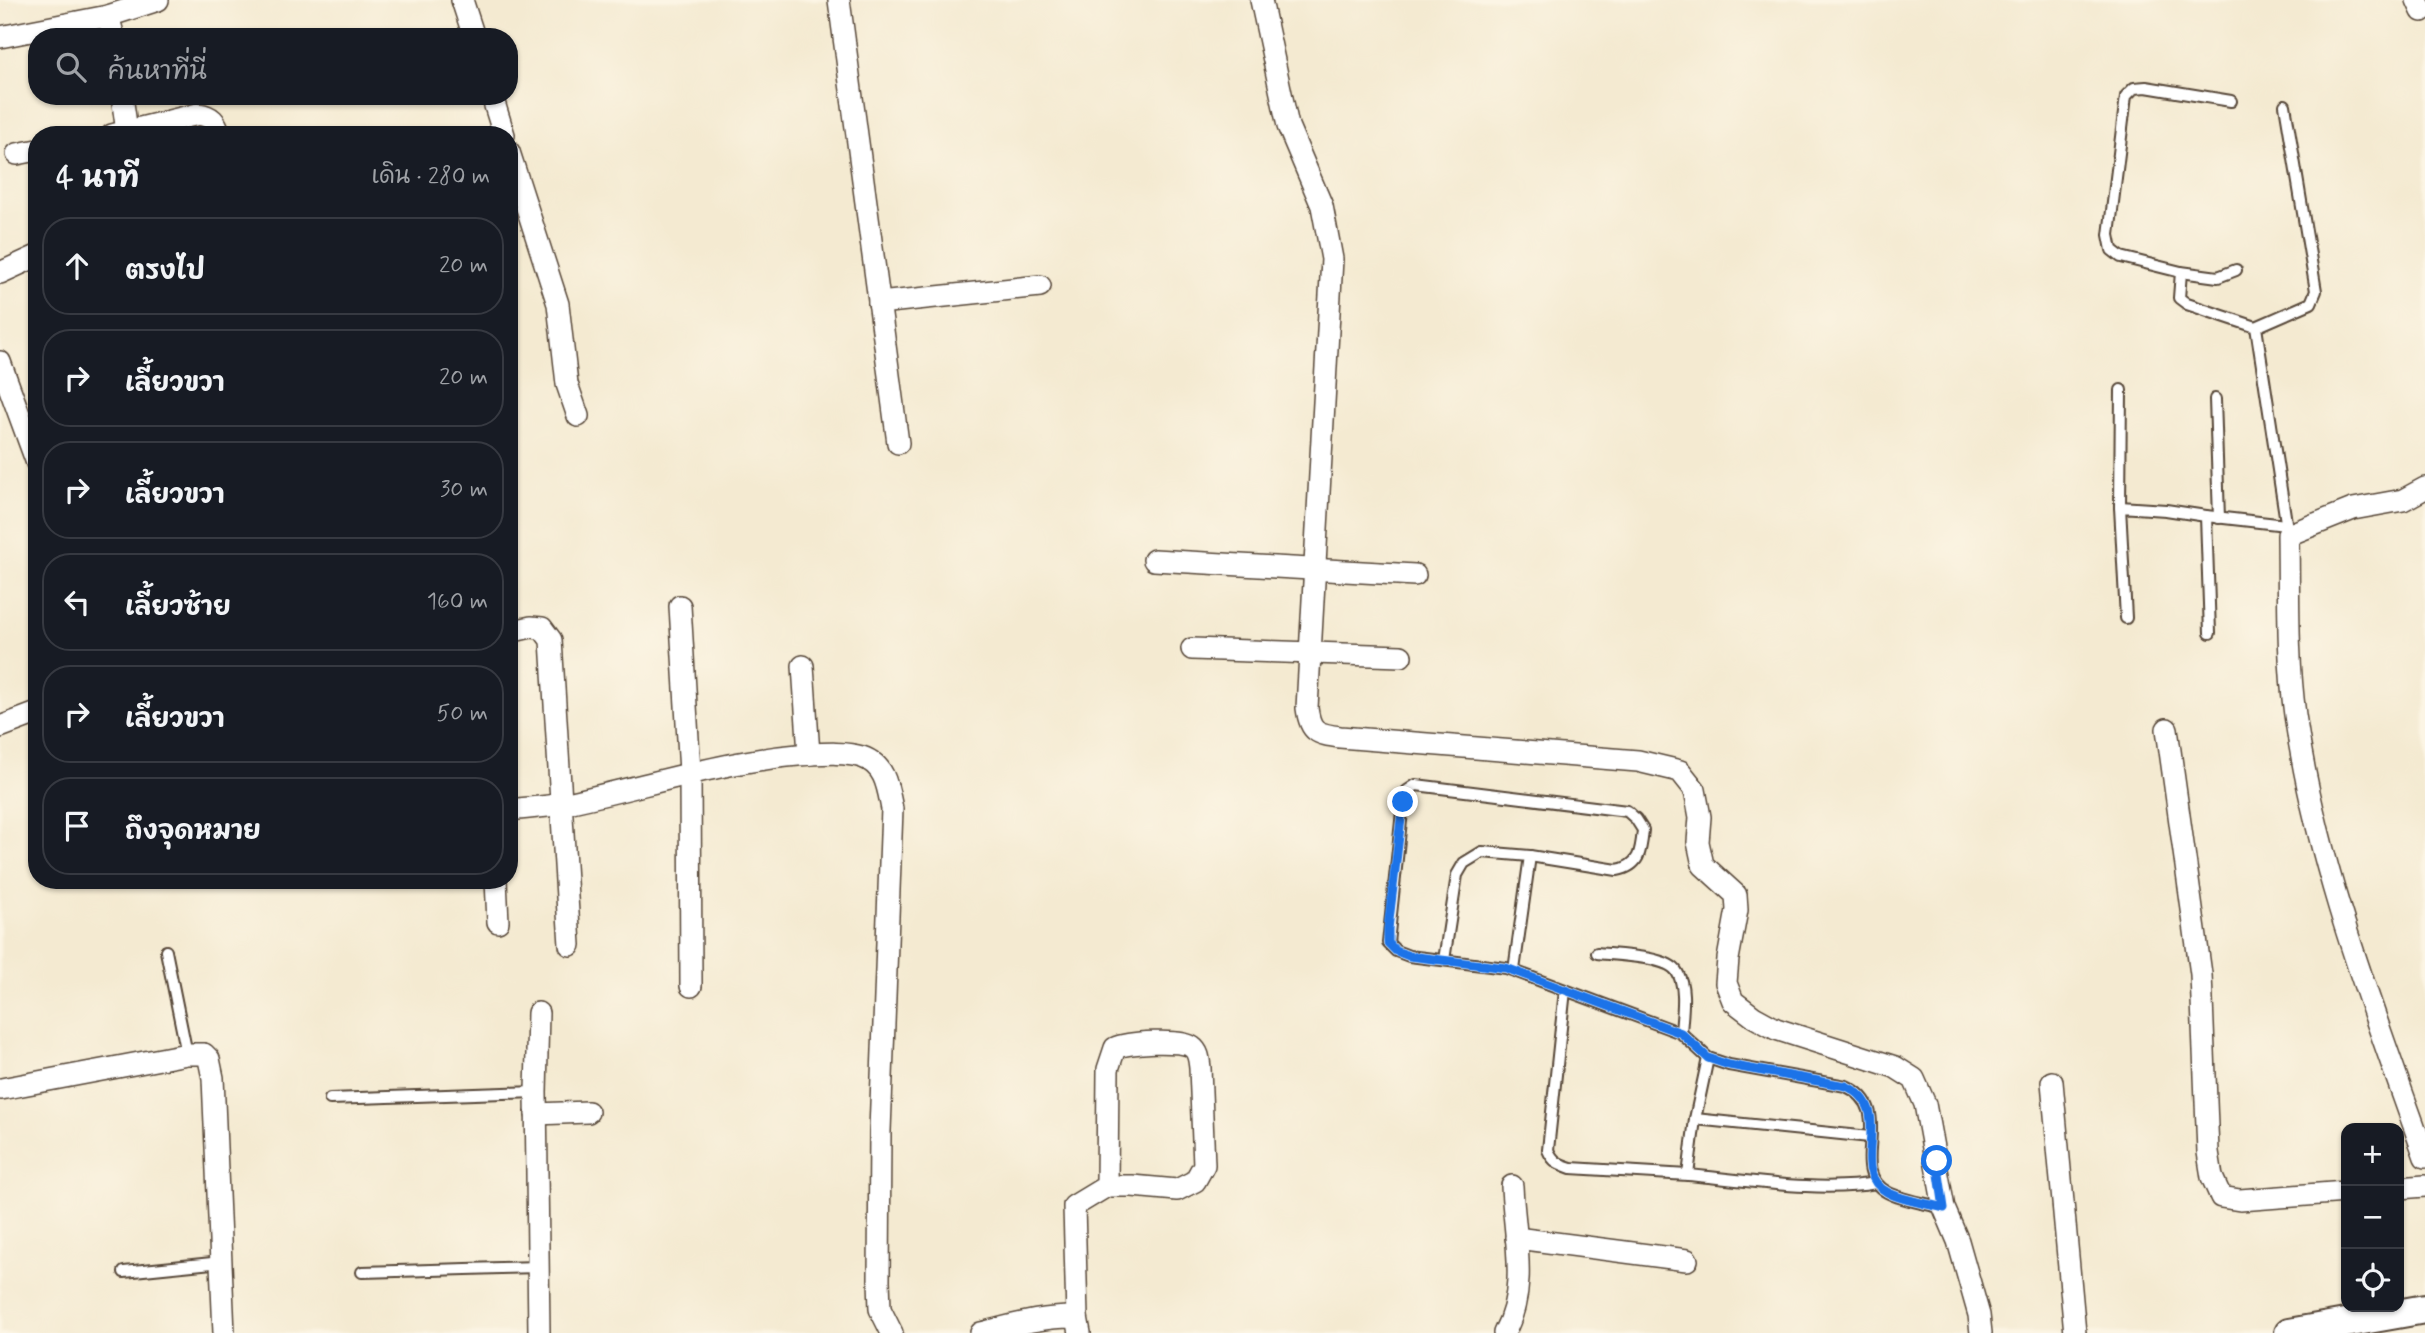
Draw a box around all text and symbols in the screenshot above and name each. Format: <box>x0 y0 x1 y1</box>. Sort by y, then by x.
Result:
search box <box>28 28 518 105</box>
icon: search <box>52 48 90 86</box>
text: ค้นหาที่นี่ <box>108 55 207 89</box>
text: 4 นาที <box>56 159 139 198</box>
text: เดิน · 280 m <box>372 162 490 192</box>
icon: ahead <box>58 247 96 285</box>
text: 20 m <box>439 251 488 281</box>
text: ตรงไป <box>125 255 205 289</box>
icon: right <box>58 359 96 397</box>
text: 20 m <box>439 363 488 393</box>
text: เลี้ยวขวา <box>125 367 225 401</box>
icon: right <box>58 471 96 509</box>
text: 30 m <box>440 475 488 505</box>
text: เลี้ยวขวา <box>125 479 225 513</box>
icon: left <box>58 583 96 621</box>
text: 160 m <box>427 587 488 617</box>
text: เลี้ยวซ้าย <box>125 591 231 625</box>
icon: right <box>58 695 96 733</box>
text: 50 m <box>437 699 488 729</box>
text: เลี้ยวขวา <box>125 703 225 737</box>
route end <box>1387 786 1418 817</box>
icon: arrive <box>58 807 96 845</box>
text: ถึงจุดหมาย <box>125 815 261 849</box>
map controls <box>2341 1123 2404 1312</box>
button: + <box>2341 1123 2404 1186</box>
route start <box>1921 1145 1952 1176</box>
button: − <box>2341 1186 2404 1249</box>
button: locate <box>2341 1249 2404 1312</box>

